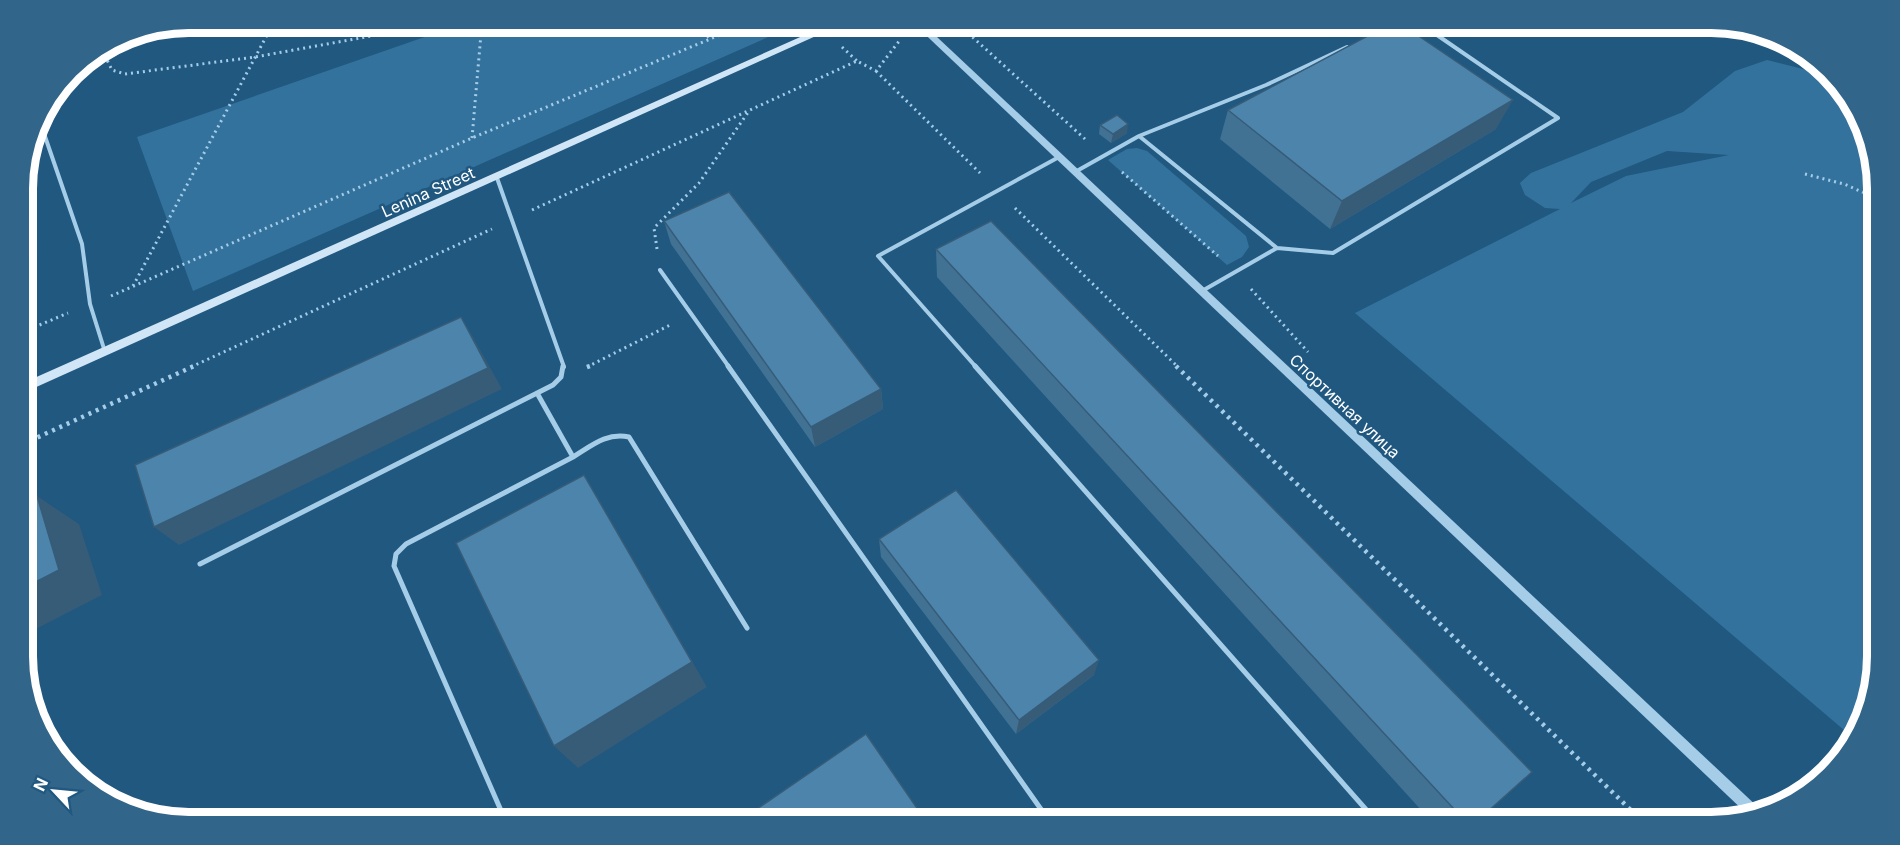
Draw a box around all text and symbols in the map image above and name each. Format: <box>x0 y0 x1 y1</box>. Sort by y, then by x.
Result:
street label: Lenina Street <box>378 163 478 221</box>
street label: Спортивная улица <box>1286 350 1404 462</box>
north arrow <box>24 761 84 821</box>
text: N <box>29 775 52 794</box>

